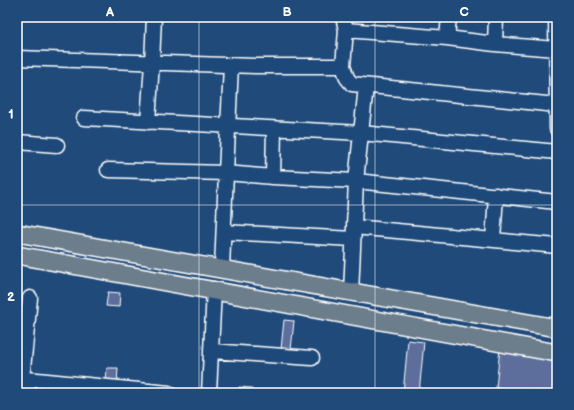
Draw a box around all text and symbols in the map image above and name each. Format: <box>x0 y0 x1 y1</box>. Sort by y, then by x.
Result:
text: A <box>105 4 114 20</box>
text: B <box>282 4 292 20</box>
text: C <box>459 4 469 20</box>
text: 1 <box>8 106 14 122</box>
text: 2 <box>7 289 15 305</box>

